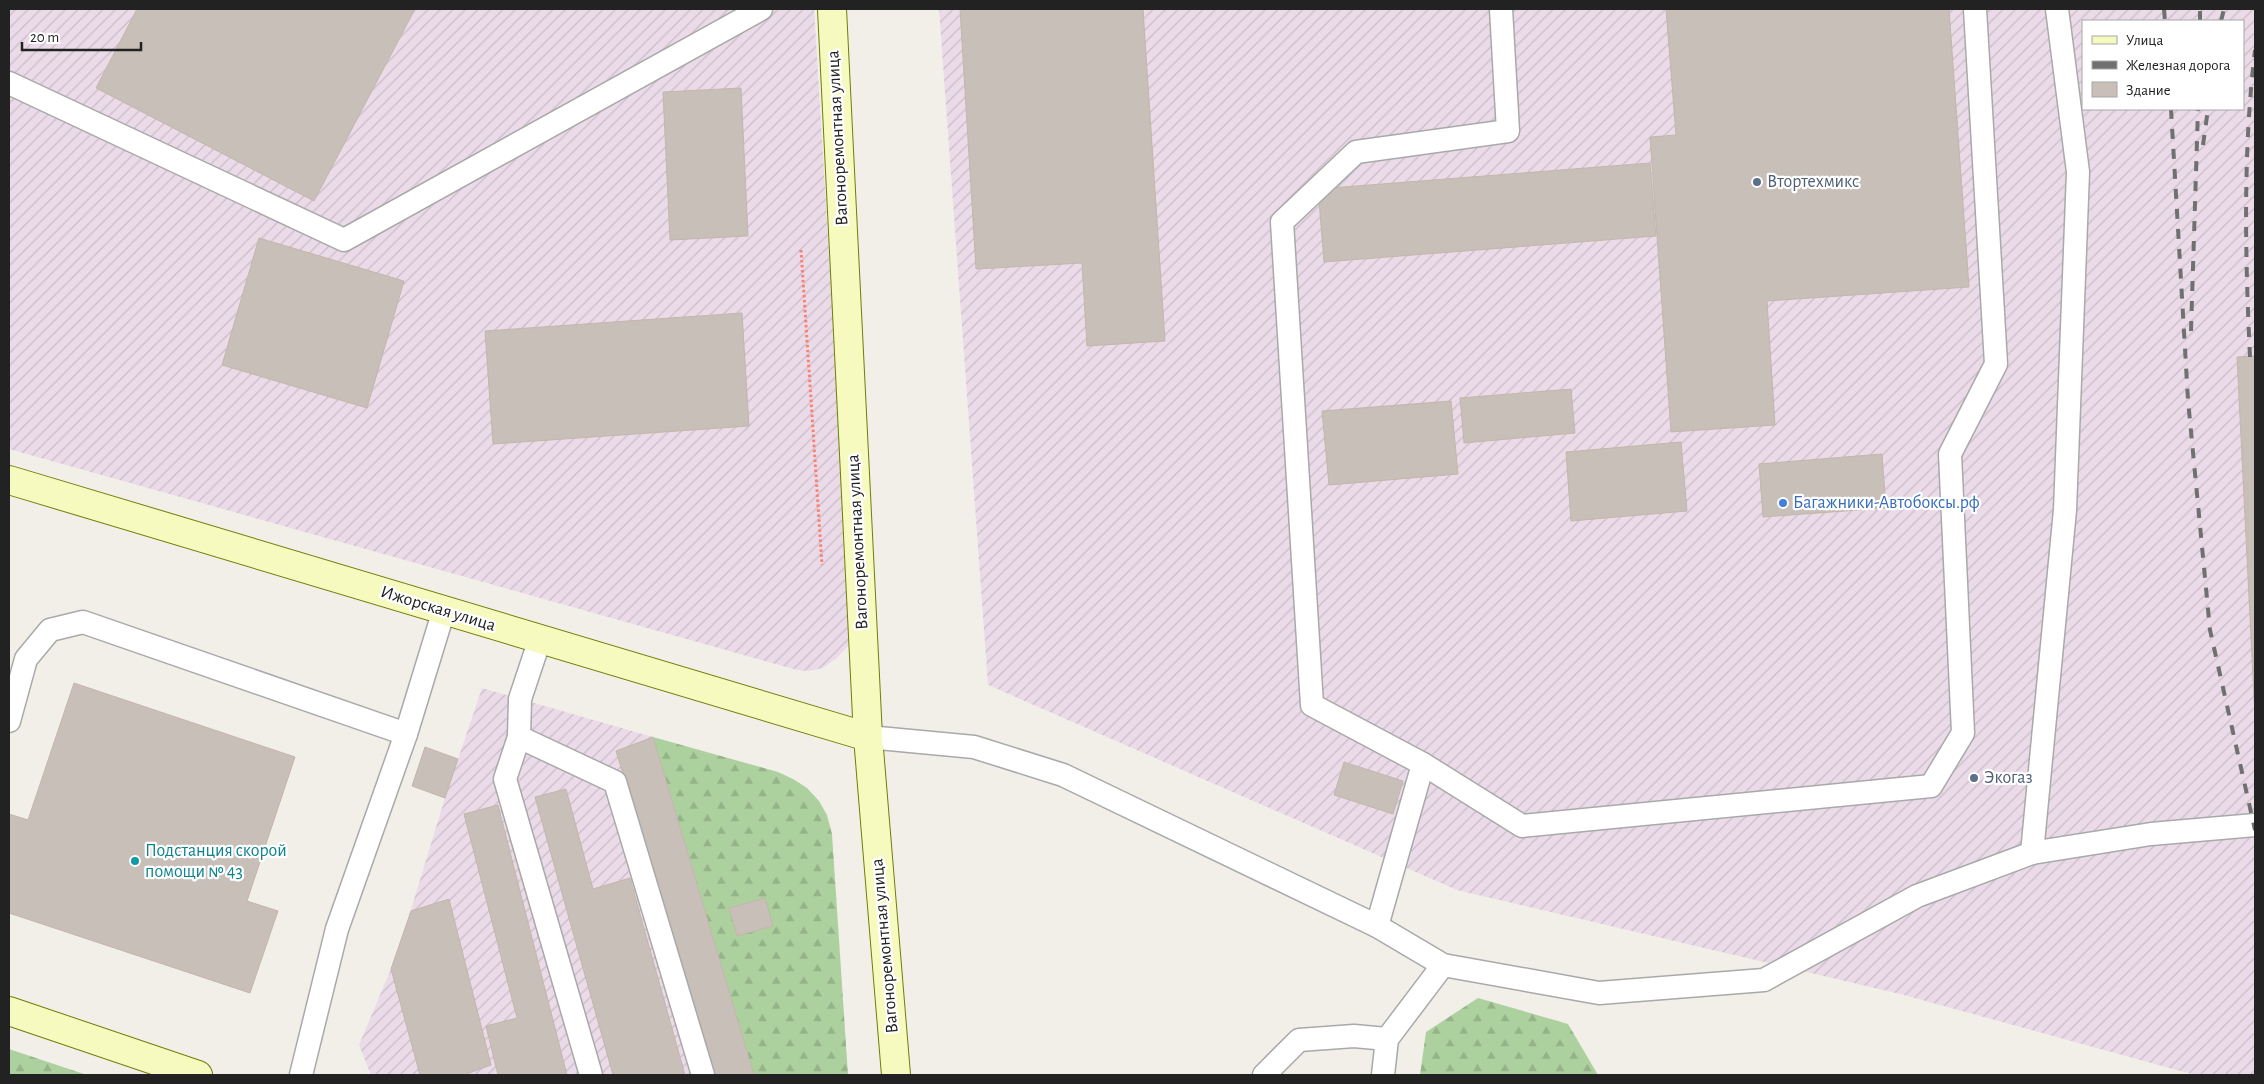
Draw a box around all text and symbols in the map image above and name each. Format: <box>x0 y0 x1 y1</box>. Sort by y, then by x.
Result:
scale bar <box>22 20 141 52</box>
legend <box>2082 20 2244 110</box>
text: 20 m <box>30 30 59 45</box>
text: Улица <box>2126 33 2163 48</box>
street label: Вагоноремонтная улица <box>824 50 852 226</box>
text: Железная дорога <box>2126 58 2231 73</box>
text: Здание <box>2126 83 2171 98</box>
place label: Втортехмикс <box>1767 173 1859 191</box>
marker: Втортехмикс <box>1751 176 1763 188</box>
street label: Вагоноремонтная улица <box>844 454 872 630</box>
place label: Багажники-Автобоксы.рф <box>1793 493 1980 512</box>
marker: Багажники-Автобоксы.рф <box>1777 497 1789 509</box>
street label: Ижорская улица <box>378 583 498 635</box>
place label: Экогаз <box>1984 769 2033 787</box>
marker: Экогаз <box>1968 772 1980 784</box>
place label: Подстанция скорой помощи № 43 <box>145 842 287 881</box>
marker: Подстанция скорой помощи № 43 <box>129 855 141 867</box>
street label: Вагоноремонтная улица <box>868 858 902 1034</box>

